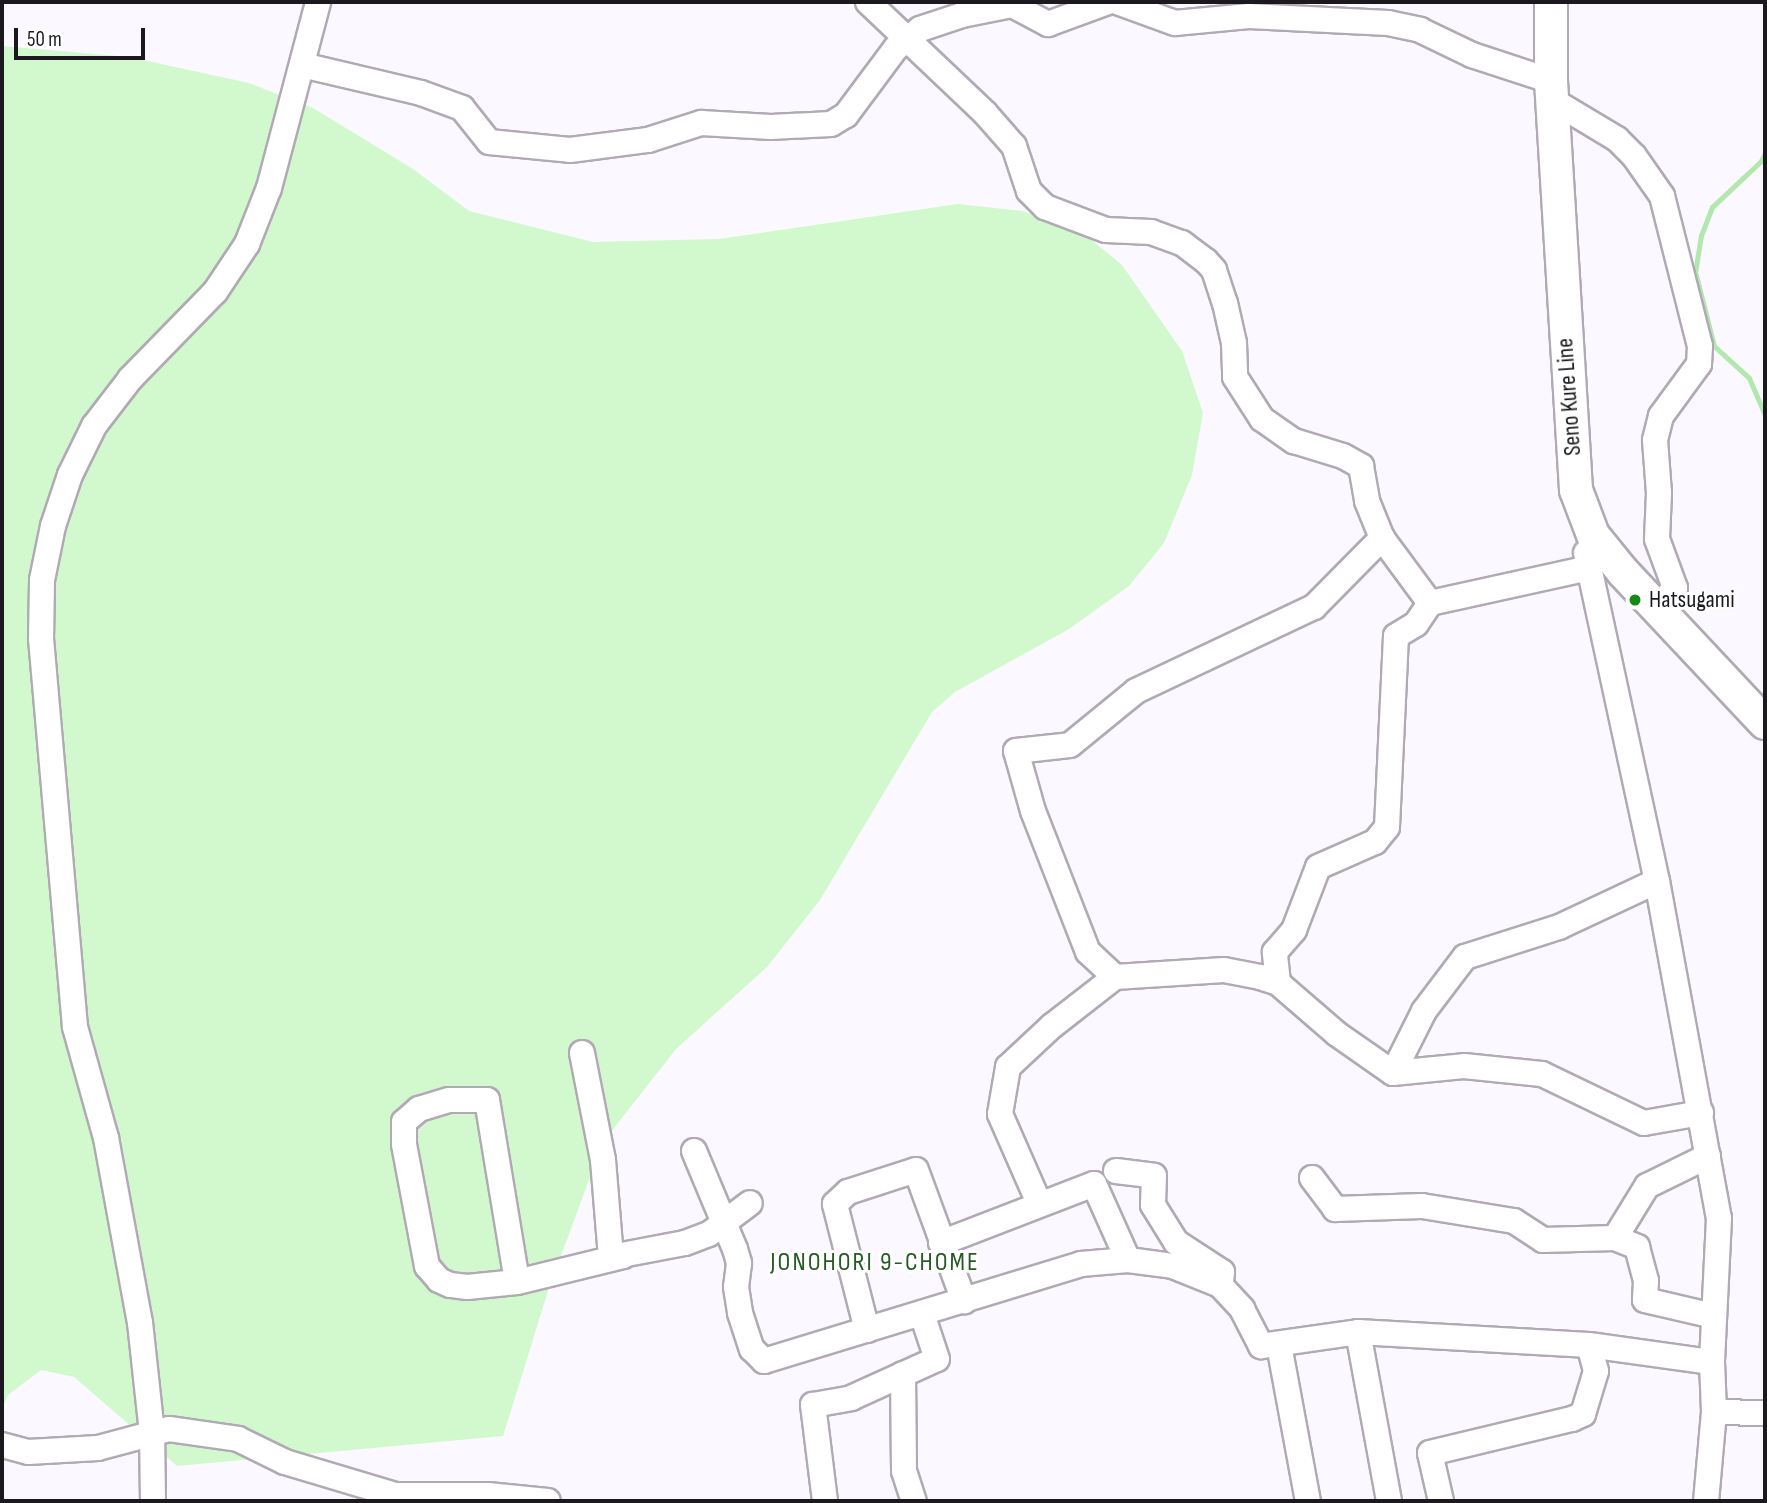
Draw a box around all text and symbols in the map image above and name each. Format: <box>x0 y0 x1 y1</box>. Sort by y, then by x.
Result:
scale bar <box>18 14 149 58</box>
text: 50 m <box>27 27 62 52</box>
street label: Seno Kure Line <box>1551 337 1587 457</box>
place label: Hatsugami <box>1649 586 1735 614</box>
marker: Hatsugami <box>1627 592 1643 608</box>
district label: JONOHORI 9-CHOME <box>772 1247 978 1279</box>

